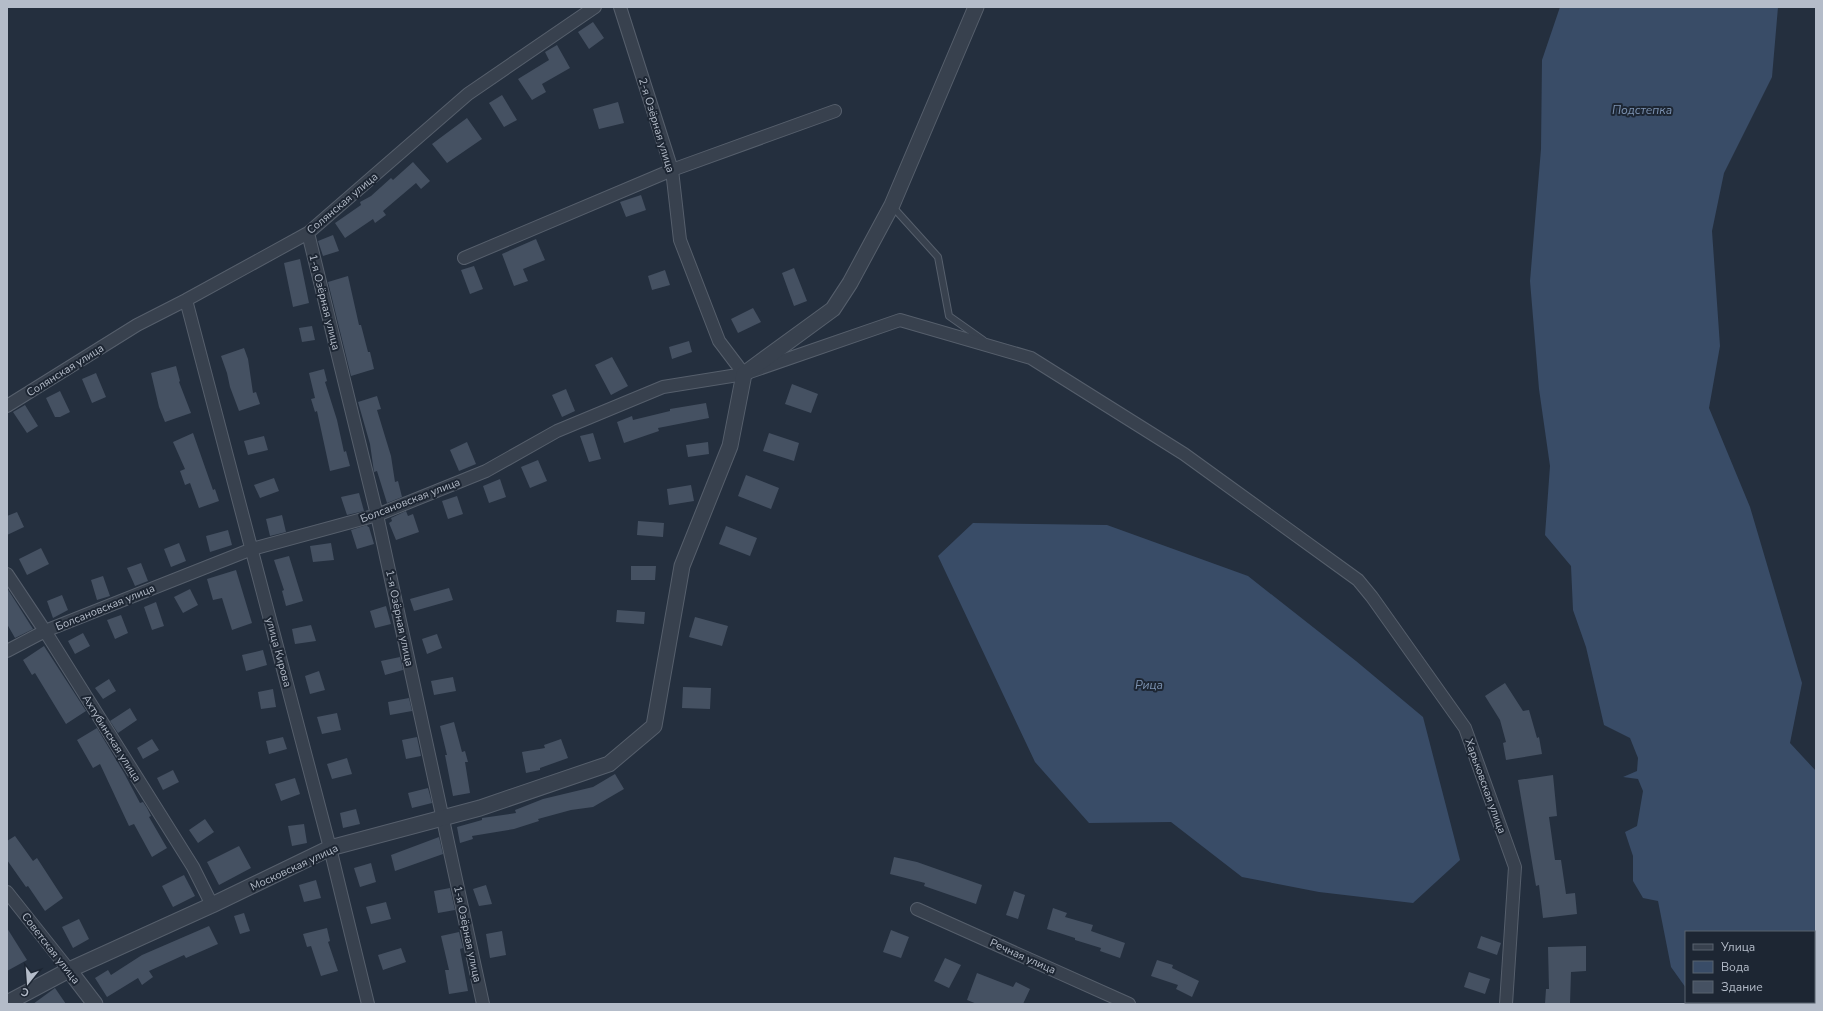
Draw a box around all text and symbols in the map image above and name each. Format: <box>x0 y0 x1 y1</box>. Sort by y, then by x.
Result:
street label: 2-я Озёрная улица <box>635 76 678 174</box>
water label: Подстепка <box>1612 102 1672 118</box>
street label: Солянская улица <box>304 169 381 238</box>
street label: 1-я Озёрная улица <box>305 253 344 352</box>
street label: Солянская улица <box>24 341 107 400</box>
street label: Болсановская улица <box>358 474 462 526</box>
street label: 1-я Озёрная улица <box>382 569 417 668</box>
street label: Болсановская улица <box>53 581 157 634</box>
street label: улица Кирова <box>262 616 295 689</box>
water label: Рица <box>1135 677 1163 693</box>
street label: Ахтубинская улица <box>79 692 144 785</box>
street label: Харьковская улица <box>1461 737 1510 836</box>
street label: Московская улица <box>248 841 341 894</box>
street label: 1-я Озёрная улица <box>450 885 485 984</box>
street label: Советская улица <box>18 910 83 987</box>
legend <box>1685 931 1815 1003</box>
street label: Речная улица <box>987 935 1058 978</box>
text: Улица <box>1720 939 1755 955</box>
text: Вода <box>1721 959 1749 975</box>
north arrow <box>8 963 48 1003</box>
text: Здание <box>1721 979 1763 995</box>
text: С <box>19 984 31 1000</box>

